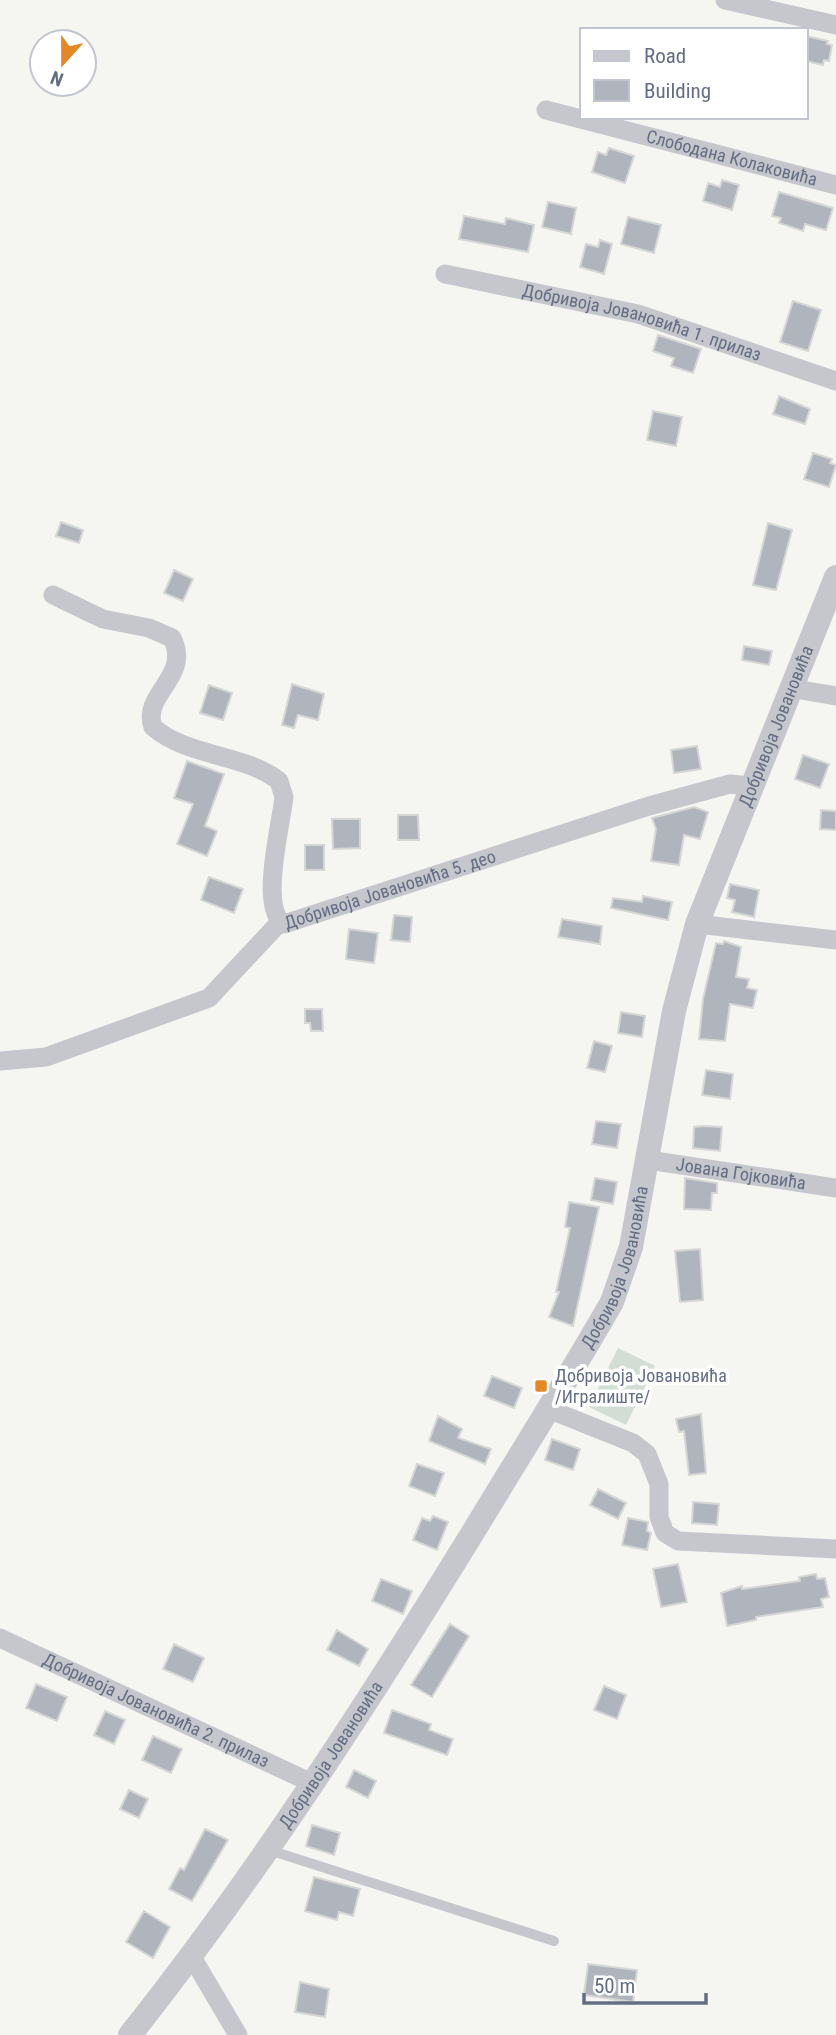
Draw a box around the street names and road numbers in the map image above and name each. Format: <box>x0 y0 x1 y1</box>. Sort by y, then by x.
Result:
street label: Слободана Колаковића <box>644 125 820 190</box>
street label: Добривоја Јовановића 1. прилаз <box>521 279 764 365</box>
street label: Добривоја Јовановића <box>734 642 817 810</box>
street label: Добривоја Јовановића 5. део <box>281 845 498 933</box>
street label: Јована Гојковића <box>675 1153 807 1193</box>
street label: Добривоја Јовановића <box>576 1184 652 1352</box>
street label: Добривоја Јовановића 2. прилаз <box>40 1648 273 1772</box>
street label: Добривоја Јовановића <box>274 1677 387 1832</box>

